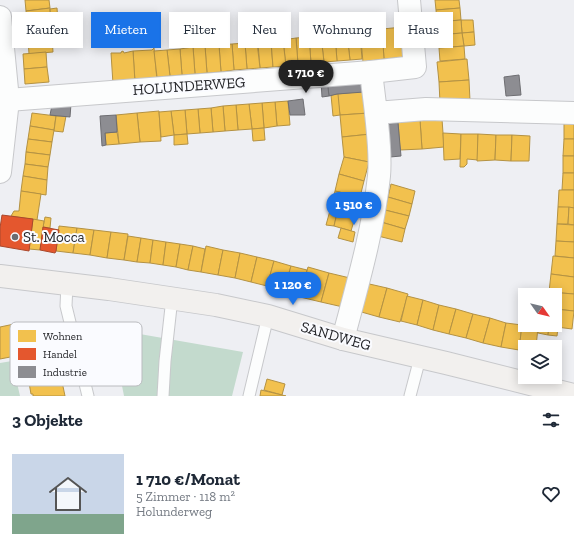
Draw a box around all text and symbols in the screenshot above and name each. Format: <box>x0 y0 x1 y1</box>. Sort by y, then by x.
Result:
chip: Kaufen <box>12 12 83 48</box>
chip: Mieten <box>91 12 161 48</box>
chip: Filter <box>169 12 230 48</box>
chip: Neu <box>238 12 291 48</box>
chip: Wohnung <box>299 12 386 48</box>
chip: Haus <box>394 12 453 48</box>
pin: 1 710 € <box>269 60 343 94</box>
text: 1 710 € <box>288 65 325 80</box>
street label: HOLUNDERWEG <box>132 73 246 99</box>
pin: 1 510 € <box>317 192 391 226</box>
text: 1 510 € <box>335 197 373 212</box>
place label: St. Mocca <box>23 228 85 246</box>
marker: St. Mocca <box>10 232 20 242</box>
pin: 1 120 € <box>256 272 330 306</box>
text: 1 120 € <box>274 277 312 292</box>
north arrow <box>518 288 562 332</box>
map controls <box>518 288 562 384</box>
street label: SANDWEG <box>299 317 373 355</box>
legend <box>10 322 142 386</box>
text: Wohnen <box>43 330 83 343</box>
button: layers <box>518 340 562 384</box>
text: Handel <box>43 348 77 361</box>
text: Industrie <box>43 366 87 379</box>
icon: filters <box>540 409 562 431</box>
text: 3 Objekte <box>12 410 83 430</box>
text: 1 710 €/Monat <box>136 469 240 489</box>
icon: home <box>44 470 92 518</box>
icon: heart <box>540 483 562 505</box>
text: 5 Zimmer · 118 m² <box>136 489 235 504</box>
text: Holunderweg <box>136 504 212 519</box>

